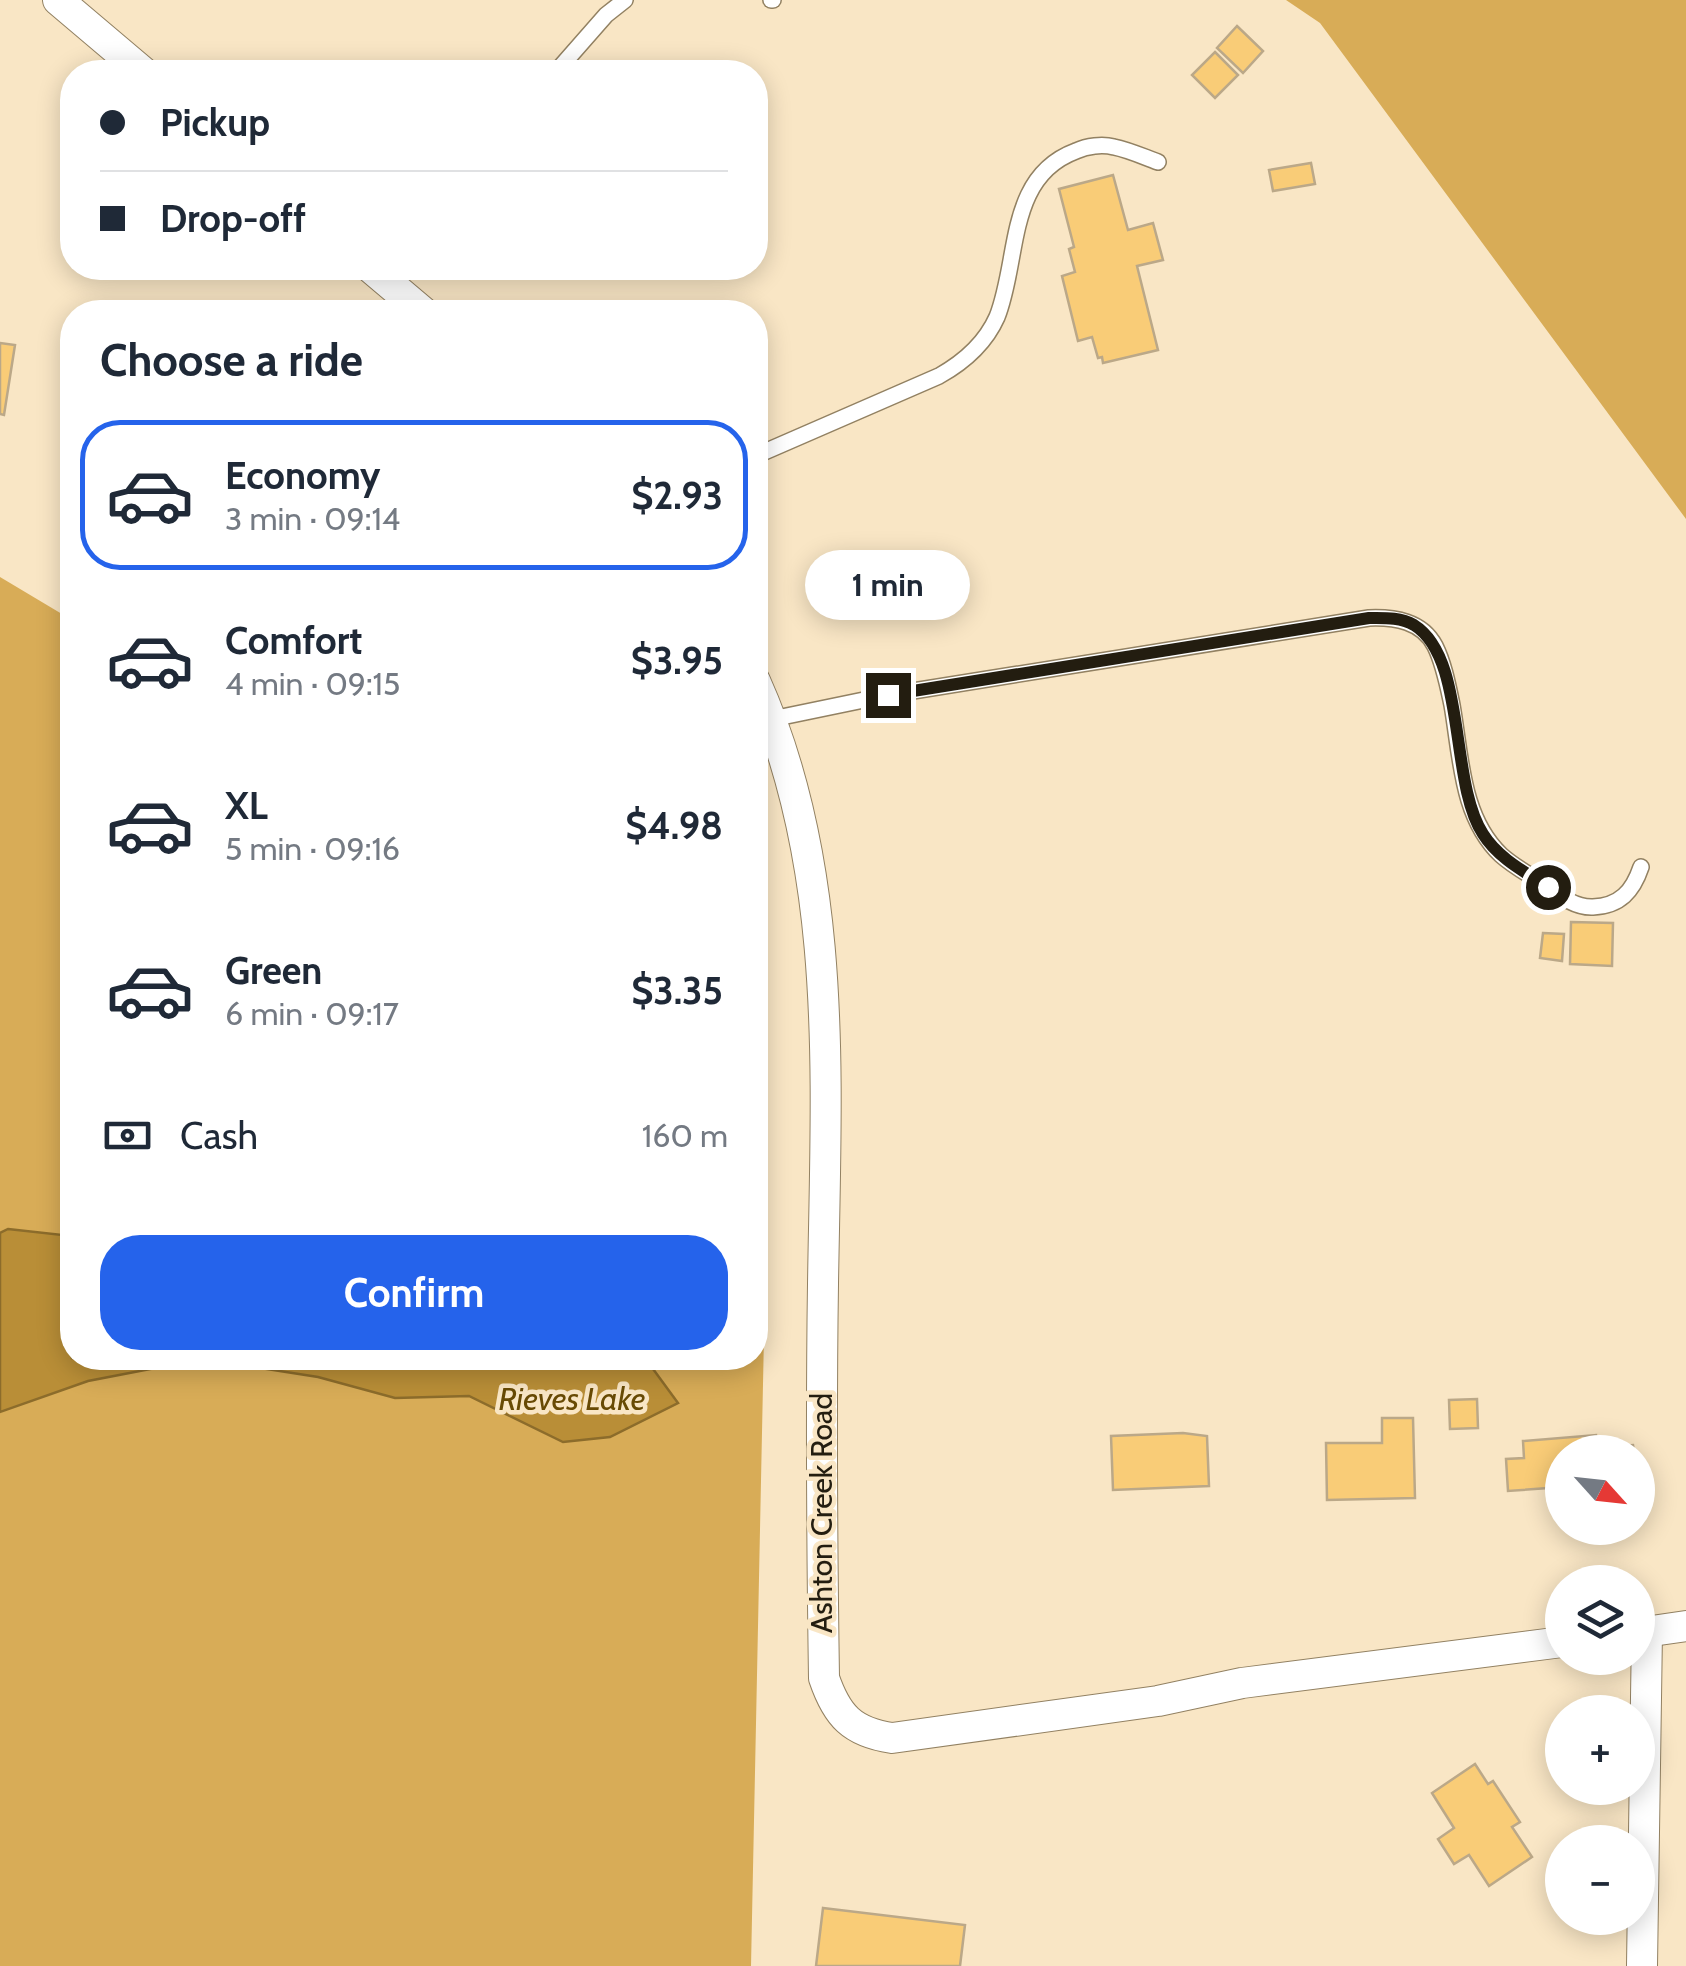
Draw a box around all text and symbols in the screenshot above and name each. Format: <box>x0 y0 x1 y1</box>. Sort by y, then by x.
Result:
text: Pickup <box>160 99 270 146</box>
text: Drop-off <box>160 195 306 242</box>
text: Choose a ride <box>100 333 363 387</box>
icon: car <box>105 450 195 540</box>
text: Economy <box>225 452 380 499</box>
text: $2.93 <box>631 472 723 519</box>
text: 3 min · 09:14 <box>225 499 400 538</box>
callout: 1 min <box>806 550 970 620</box>
text: 1 min <box>851 565 924 604</box>
icon: car <box>105 615 195 705</box>
text: Comfort <box>225 617 362 664</box>
text: $3.95 <box>631 637 723 684</box>
text: 4 min · 09:15 <box>225 664 400 703</box>
route end <box>866 673 911 718</box>
icon: car <box>105 780 195 870</box>
text: XL <box>225 782 268 829</box>
text: $4.98 <box>625 802 723 849</box>
text: 5 min · 09:16 <box>225 829 400 868</box>
route start <box>1526 865 1571 910</box>
icon: car <box>105 945 195 1035</box>
text: Green <box>225 947 322 994</box>
text: $3.35 <box>631 967 723 1014</box>
text: 6 min · 09:17 <box>225 994 399 1033</box>
icon: cash <box>100 1108 155 1163</box>
text: Cash <box>180 1112 258 1159</box>
text: 160 m <box>642 1116 728 1155</box>
button: Confirm <box>100 1235 728 1350</box>
water label: Rieves Lake <box>499 1379 645 1418</box>
street label: Ashton Creek Road <box>803 1393 840 1633</box>
north arrow <box>1545 1435 1655 1545</box>
map controls <box>1545 1435 1655 1935</box>
button: layers <box>1545 1565 1655 1675</box>
button: + <box>1545 1695 1655 1805</box>
button: − <box>1545 1825 1655 1935</box>

